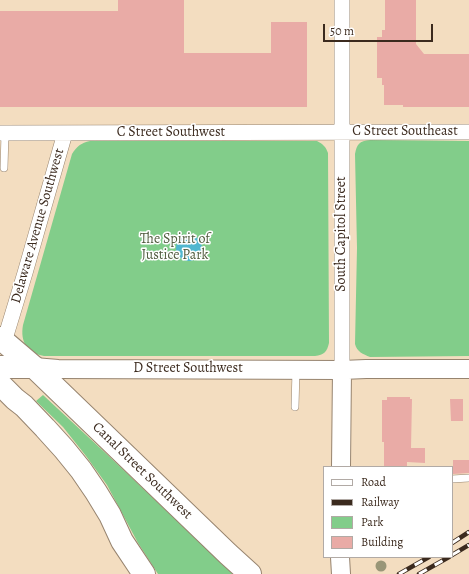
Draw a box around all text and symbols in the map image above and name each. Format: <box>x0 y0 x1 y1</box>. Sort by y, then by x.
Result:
scale bar <box>325 16 435 42</box>
text: 50 m <box>330 23 354 39</box>
street label: C Street Southeast <box>352 124 458 140</box>
street label: C Street Southwest <box>117 125 225 141</box>
street label: Delaware Avenue Southwest <box>8 147 68 305</box>
street label: South Capitol Street <box>334 176 350 292</box>
park label: The Spirit of Justice Park <box>140 232 210 264</box>
street label: D Street Southwest <box>133 361 243 377</box>
street label: Canal Street Southwest <box>88 419 196 523</box>
legend <box>323 466 453 558</box>
text: Road <box>361 474 386 490</box>
text: Railway <box>361 494 399 510</box>
text: Park <box>361 514 384 530</box>
text: Building <box>361 534 403 550</box>

